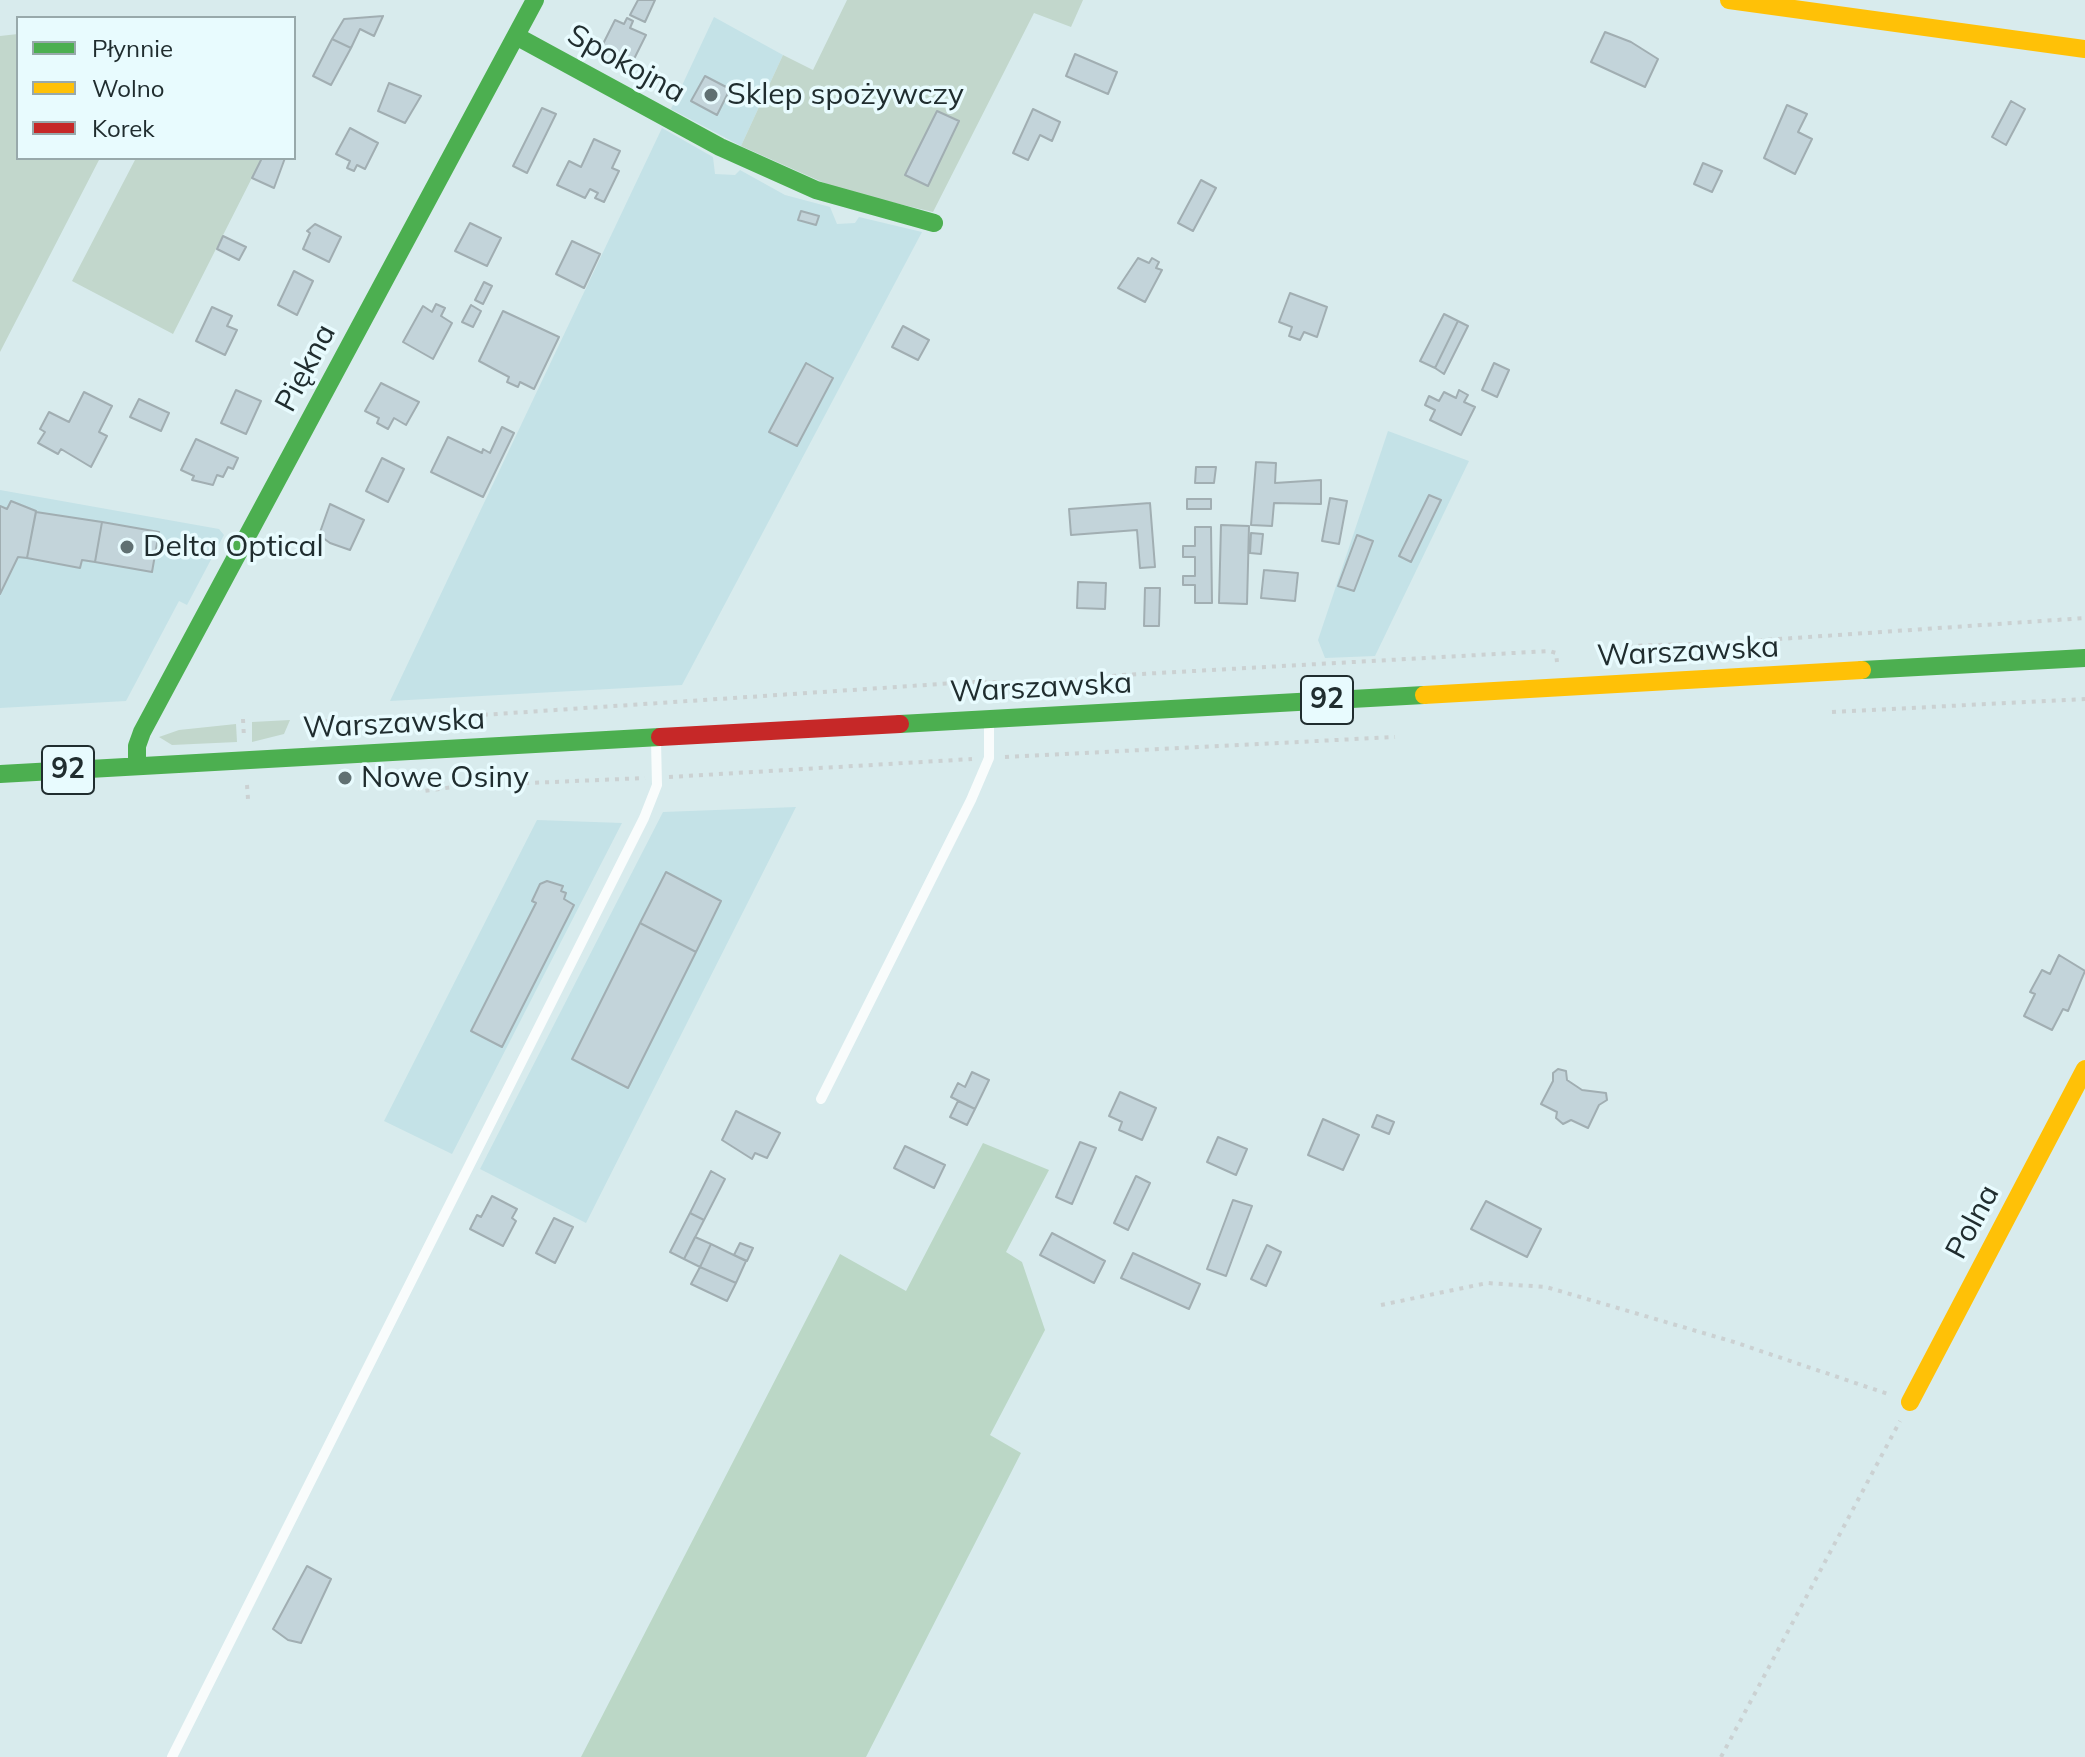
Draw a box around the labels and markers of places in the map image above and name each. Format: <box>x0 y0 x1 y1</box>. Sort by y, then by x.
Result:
place label: Sklep spożywczy <box>727 77 964 113</box>
marker: Sklep spożywczy <box>702 86 720 104</box>
place label: Delta Optical <box>143 529 324 565</box>
marker: Delta Optical <box>118 538 136 556</box>
place label: Nowe Osiny <box>361 760 529 796</box>
marker: Nowe Osiny <box>336 769 354 787</box>

